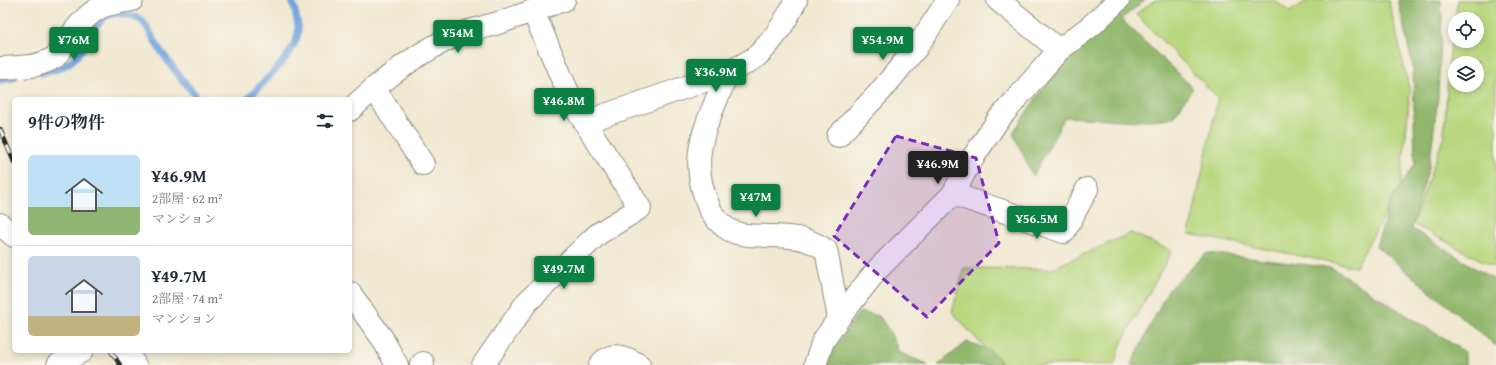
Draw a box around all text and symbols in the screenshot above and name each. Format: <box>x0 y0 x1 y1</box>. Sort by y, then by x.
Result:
map controls <box>1448 12 1484 92</box>
button: locate <box>1448 12 1484 48</box>
pin: ¥54M <box>434 20 482 54</box>
text: ¥54M <box>442 23 474 42</box>
pin: ¥76M <box>50 27 98 61</box>
pin: ¥54.9M <box>850 27 916 61</box>
text: ¥76M <box>58 30 90 49</box>
text: ¥54.9M <box>862 30 904 49</box>
button: layers <box>1448 56 1484 92</box>
pin: ¥36.9M <box>683 59 749 93</box>
text: ¥36.9M <box>695 62 737 81</box>
pin: ¥46.8M <box>531 88 597 122</box>
text: ¥46.8M <box>543 91 585 110</box>
text: 9件の物件 <box>28 109 105 134</box>
icon: filters <box>314 110 336 132</box>
pin: ¥46.9M <box>905 151 971 185</box>
text: ¥46.9M <box>917 154 959 173</box>
text: ¥46.9M <box>152 163 207 188</box>
icon: home <box>60 171 108 219</box>
pin: ¥47M <box>732 184 780 218</box>
text: ¥47M <box>740 187 772 206</box>
text: 2部屋 · 62 m² <box>152 189 223 208</box>
pin: ¥56.5M <box>1004 206 1070 240</box>
text: マンション <box>152 209 216 228</box>
text: ¥56.5M <box>1016 209 1058 228</box>
pin: ¥49.7M <box>531 256 597 290</box>
text: ¥49.7M <box>543 259 585 278</box>
text: ¥49.7M <box>152 263 207 288</box>
icon: home <box>60 272 108 320</box>
text: 2部屋 · 74 m² <box>152 289 223 308</box>
text: マンション <box>152 309 216 328</box>

